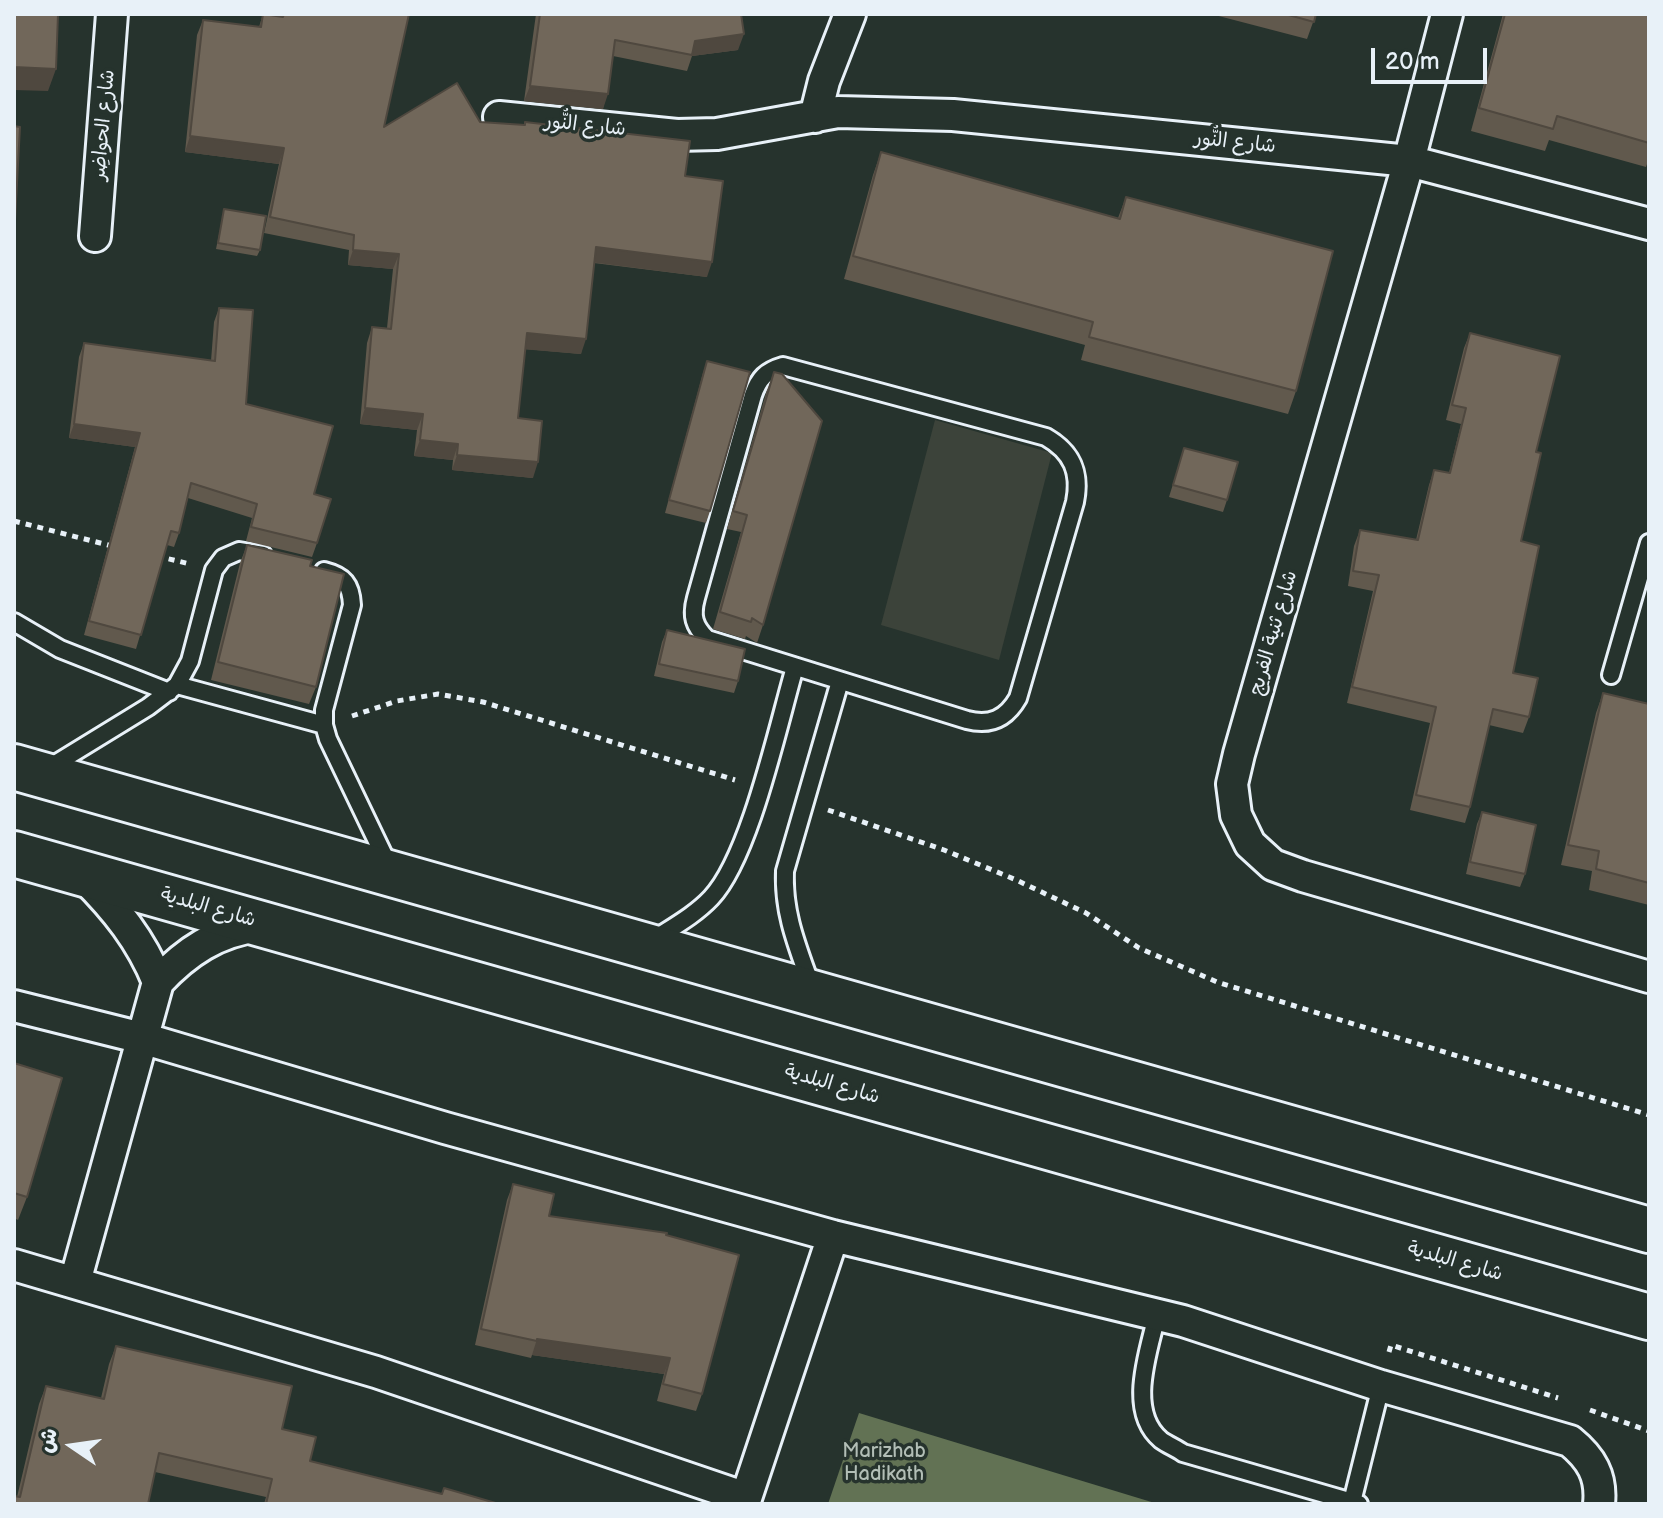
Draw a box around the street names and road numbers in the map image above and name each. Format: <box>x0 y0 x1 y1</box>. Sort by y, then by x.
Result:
street label: شارع الحواضِر <box>87 69 121 181</box>
street label: شارع النُّور <box>543 110 627 142</box>
street label: شارع النُّور <box>1193 127 1277 159</box>
street label: شارع ثنية الفريج <box>1245 568 1303 698</box>
street label: شارع البلدية <box>158 883 258 933</box>
street label: شارع البلدية <box>782 1060 882 1110</box>
street label: شارع البلدية <box>1405 1237 1505 1287</box>

